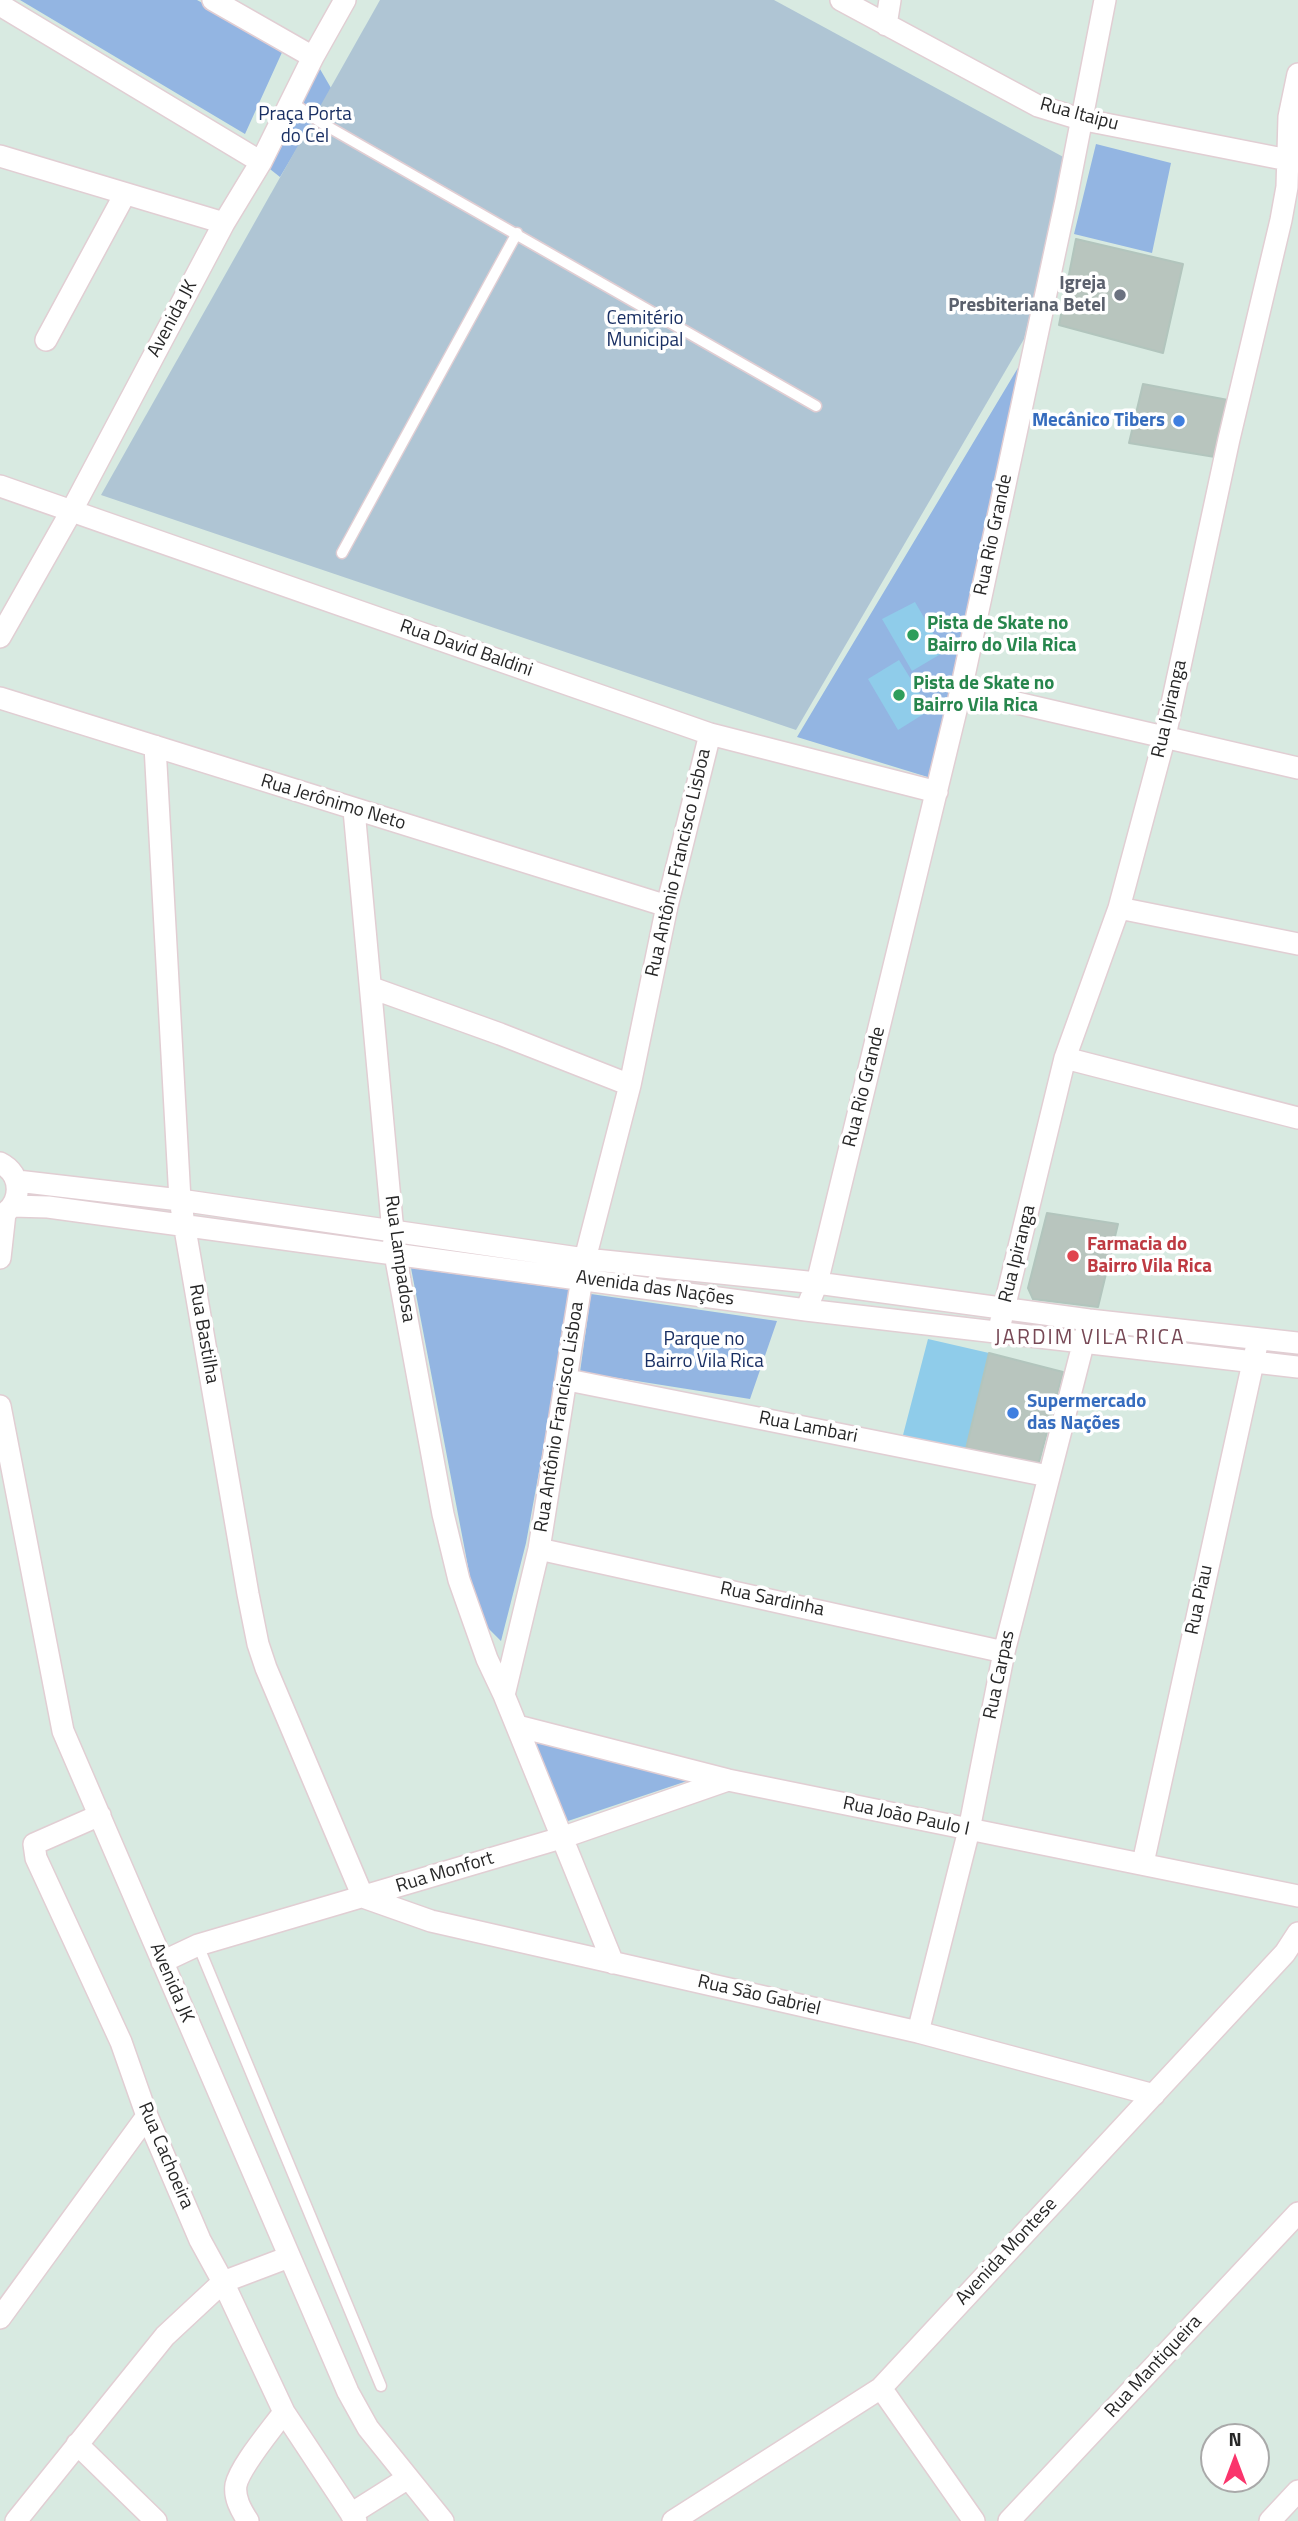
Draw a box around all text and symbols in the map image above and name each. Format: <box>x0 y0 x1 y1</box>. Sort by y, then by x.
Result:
street label: Rua Itaipu <box>1037 94 1121 136</box>
park label: Praça Porta do Cel <box>258 104 352 148</box>
place label: Igreja Presbiteriana Betel <box>948 273 1106 317</box>
street label: Avenida JK <box>143 277 203 361</box>
marker: Igreja Presbiteriana Betel <box>1112 287 1128 303</box>
park label: Cemitério Municipal <box>607 308 683 352</box>
place label: Mecânico Tibers <box>1032 410 1165 432</box>
marker: Mecânico Tibers <box>1171 413 1187 429</box>
street label: Rua Rio Grande <box>970 472 1018 598</box>
place label: Pista de Skate no Bairro do Vila Rica <box>927 613 1077 657</box>
street label: Rua David Baldini <box>397 616 535 682</box>
marker: Pista de Skate no Bairro do Vila Rica <box>905 627 921 643</box>
street label: Rua Ipiranga <box>1148 658 1192 760</box>
place label: Pista de Skate no Bairro Vila Rica <box>913 673 1054 717</box>
marker: Pista de Skate no Bairro Vila Rica <box>891 687 907 703</box>
street label: Rua Antônio Francisco Lisboa <box>642 747 716 979</box>
street label: Rua Jerônimo Neto <box>258 770 408 836</box>
street label: Rua Rio Grande <box>839 1024 891 1150</box>
street label: Rua Lampadosa <box>379 1194 419 1324</box>
street label: Rua Ipiranga <box>995 1203 1041 1305</box>
place label: Farmacia do Bairro Vila Rica <box>1087 1234 1212 1278</box>
marker: Farmacia do Bairro Vila Rica <box>1065 1248 1081 1264</box>
street label: Avenida das Nações <box>575 1267 735 1311</box>
street label: Rua Bastilha <box>183 1283 223 1385</box>
street label: Rua Antônio Francisco Lisboa <box>530 1300 590 1534</box>
district label: JARDIM VILA RICA <box>996 1326 1184 1352</box>
park label: Parque no Bairro Vila Rica <box>644 1329 764 1373</box>
place label: Supermercado das Nações <box>1027 1391 1146 1435</box>
marker: Supermercado das Nações <box>1005 1405 1021 1421</box>
street label: Rua Lambari <box>757 1407 859 1449</box>
street label: Rua Piau <box>1182 1563 1218 1637</box>
street label: Rua Sardinha <box>718 1578 826 1622</box>
street label: Rua Carpas <box>979 1629 1021 1721</box>
street label: Rua João Paulo I <box>841 1792 971 1842</box>
street label: Rua Monfort <box>393 1847 497 1899</box>
street label: Avenida JK <box>144 1940 198 2026</box>
street label: Rua São Gabriel <box>695 1971 823 2021</box>
street label: Rua Cachoeira <box>132 2099 198 2213</box>
street label: Avenida Montese <box>951 2194 1063 2310</box>
street label: Rua Mantiqueira <box>1101 2311 1207 2423</box>
north arrow <box>1200 2423 1270 2493</box>
text: N <box>1228 2424 1242 2453</box>

